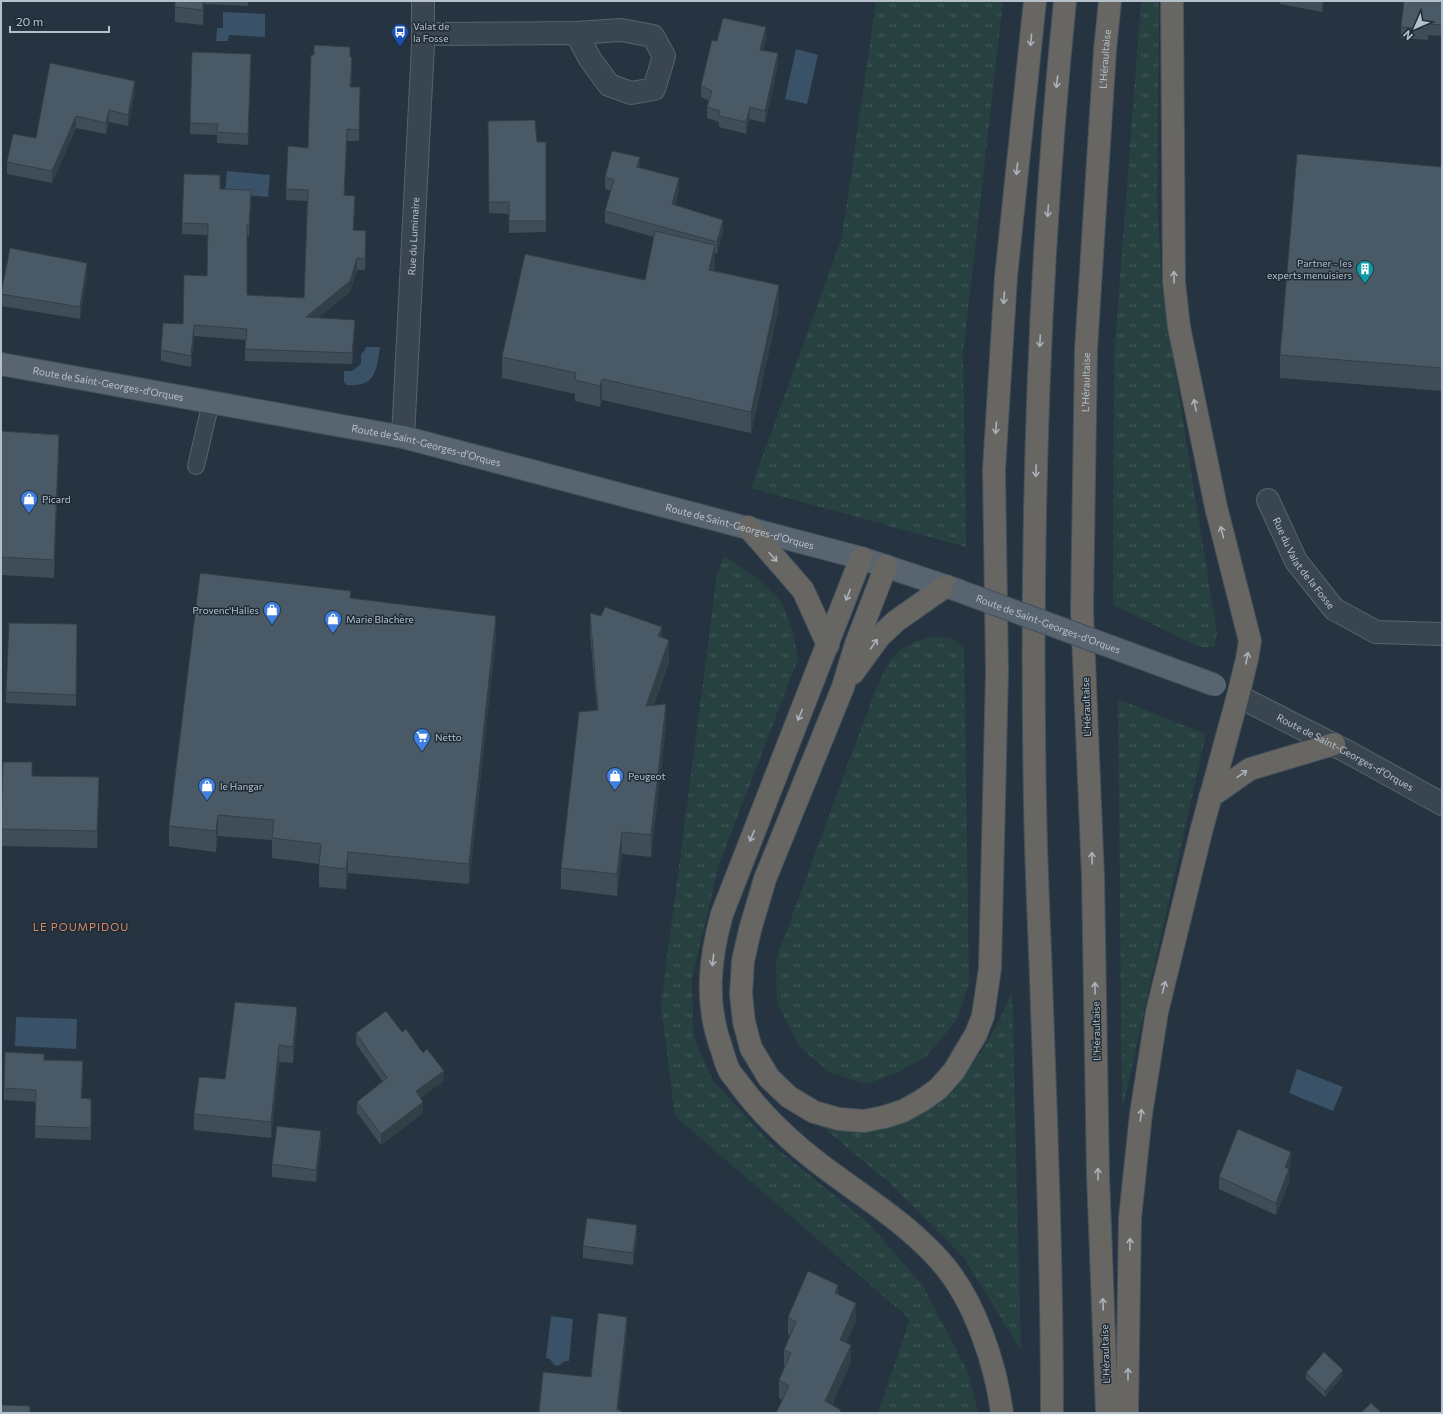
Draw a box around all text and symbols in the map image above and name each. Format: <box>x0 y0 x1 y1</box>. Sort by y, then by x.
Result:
scale bar <box>10 8 109 34</box>
north arrow <box>1395 8 1435 48</box>
text: 20 m <box>16 14 43 28</box>
place label: Valat de la Fosse <box>413 20 449 44</box>
bus stop icon: Valat de la Fosse <box>390 22 410 47</box>
text: N <box>1400 28 1415 43</box>
street label: L'Héraultaise <box>1097 29 1113 89</box>
one-way arrow <box>1027 33 1034 46</box>
one-way arrow <box>1053 75 1060 88</box>
one-way arrow <box>1013 162 1021 175</box>
street label: Rue du Luminaire <box>405 197 421 276</box>
one-way arrow <box>1045 204 1052 217</box>
place label: Partner - les experts menuisiers <box>1267 257 1352 281</box>
building icon: Partner - les experts menuisiers <box>1355 259 1375 284</box>
one-way arrow <box>1170 271 1178 284</box>
one-way arrow <box>1001 291 1008 304</box>
one-way arrow <box>1036 334 1044 347</box>
street label: L'Héraultaise <box>1079 353 1092 412</box>
street label: Route de Saint-Georges-d'Orques <box>32 364 185 403</box>
one-way arrow <box>1190 399 1198 412</box>
one-way arrow <box>993 421 1000 434</box>
street label: Route de Saint-Georges-d'Orques <box>351 422 503 469</box>
one-way arrow <box>1033 464 1040 477</box>
shop icon: Picard <box>19 489 39 514</box>
place label: Picard <box>42 493 71 505</box>
street label: Route de Saint-Georges-d'Orques <box>664 501 816 551</box>
street label: Rue du Valat de la Fosse <box>1271 515 1337 611</box>
one-way arrow <box>1218 526 1225 539</box>
one-way arrow <box>769 551 778 562</box>
one-way arrow <box>844 588 852 600</box>
street label: Route de Saint-Georges-d'Orques <box>974 592 1123 656</box>
shop icon: Provenc'Halles <box>262 600 282 625</box>
place label: Provenc'Halles <box>193 604 259 616</box>
shop icon: Marie Blachère <box>323 609 343 634</box>
place label: Marie Blachère <box>346 613 414 625</box>
one-way arrow <box>870 639 878 650</box>
one-way arrow <box>1243 652 1251 665</box>
street label: L'Héraultaise <box>1079 677 1093 737</box>
one-way arrow <box>796 709 803 721</box>
street label: Route de Saint-Georges-d'Orques <box>1275 711 1416 793</box>
supermarket icon: Netto <box>412 727 432 752</box>
place label: Netto <box>435 731 462 743</box>
shop icon: Peugeot <box>605 766 625 791</box>
place label: Peugeot <box>628 770 666 782</box>
one-way arrow <box>1236 770 1247 778</box>
shop icon: le Hangar <box>197 776 217 801</box>
place label: le Hangar <box>220 780 263 792</box>
one-way arrow <box>747 830 755 842</box>
one-way arrow <box>1089 852 1096 865</box>
district label: LE POUMPIDOU <box>33 920 129 933</box>
one-way arrow <box>709 953 716 966</box>
one-way arrow <box>1160 980 1168 993</box>
one-way arrow <box>1091 982 1099 995</box>
street label: L'Héraultaise <box>1089 1001 1103 1061</box>
one-way arrow <box>1137 1109 1145 1122</box>
one-way arrow <box>1095 1168 1102 1181</box>
one-way arrow <box>1126 1238 1134 1251</box>
one-way arrow <box>1099 1298 1107 1311</box>
street label: L'Héraultaise <box>1098 1324 1112 1384</box>
one-way arrow <box>1124 1368 1132 1381</box>

